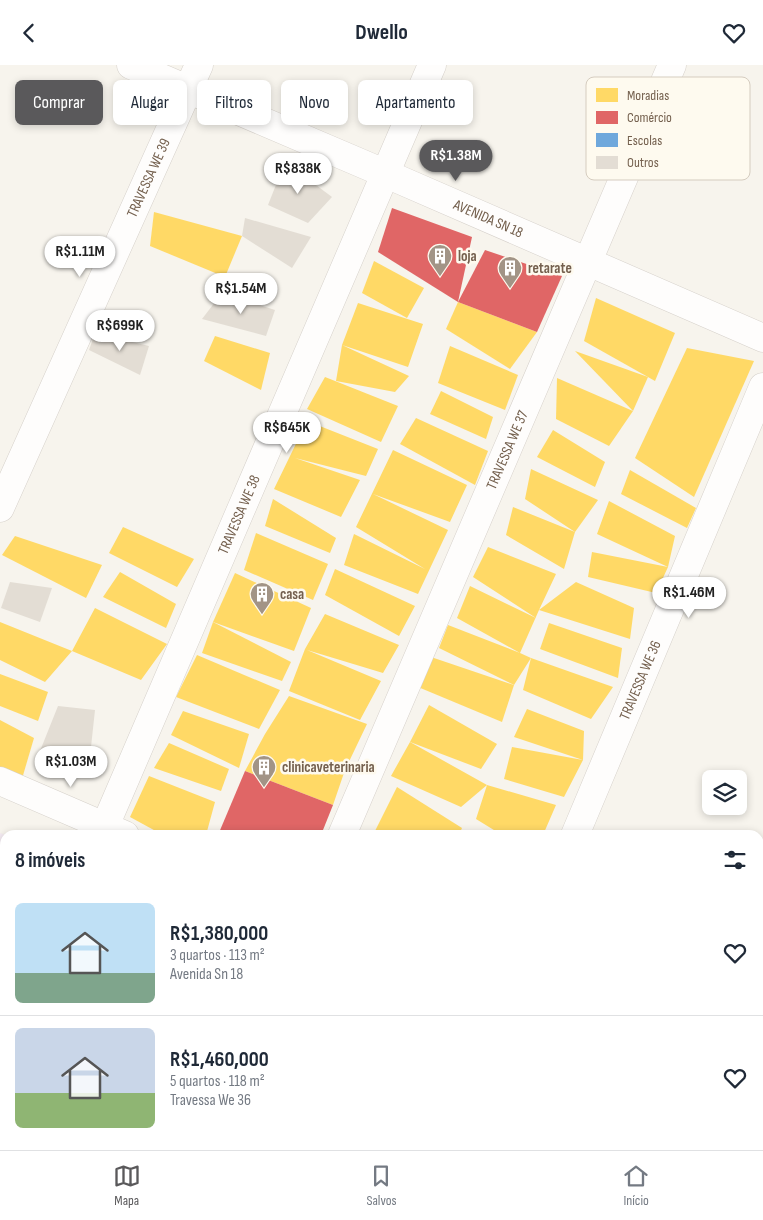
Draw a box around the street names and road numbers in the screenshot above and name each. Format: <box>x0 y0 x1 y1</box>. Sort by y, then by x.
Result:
street label: TRAVESSA WE 39 <box>122 135 174 220</box>
street label: AVENIDA SN 18 <box>450 195 526 242</box>
street label: TRAVESSA WE 37 <box>482 408 532 492</box>
street label: TRAVESSA WE 38 <box>213 472 264 557</box>
street label: TRAVESSA WE 36 <box>615 637 665 723</box>

